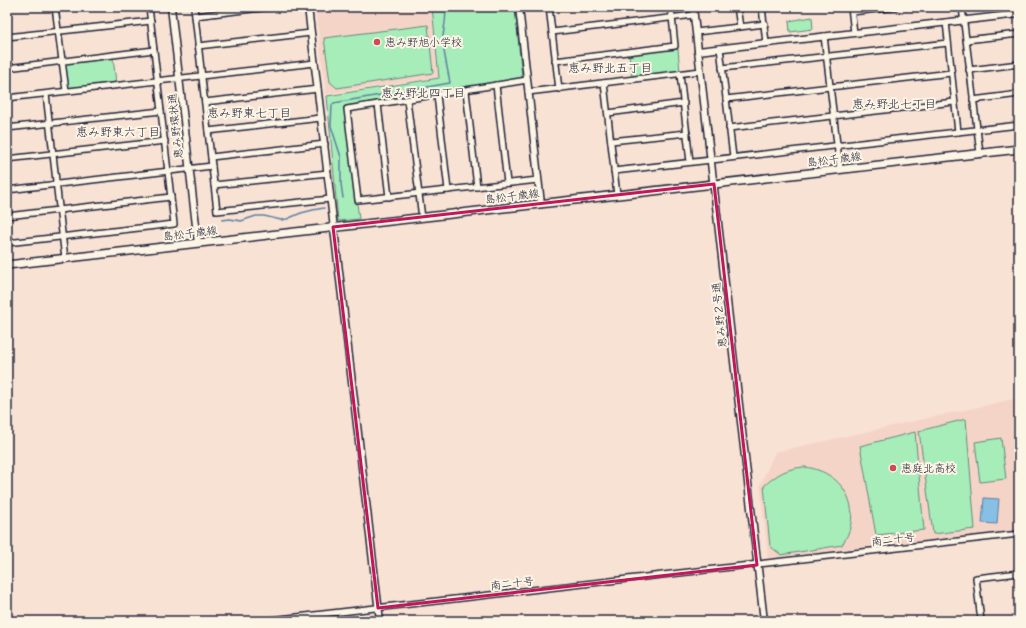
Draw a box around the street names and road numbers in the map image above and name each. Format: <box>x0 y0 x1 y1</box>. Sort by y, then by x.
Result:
street label: 恵み野環状通 <box>165 92 185 160</box>
street label: 島松千歳線 <box>806 149 862 169</box>
street label: 島松千歳線 <box>484 186 540 206</box>
street label: 島松千歳線 <box>162 223 218 243</box>
street label: 恵み野２号通 <box>709 281 729 349</box>
street label: 南二十号 <box>870 529 916 549</box>
street label: 南二十号 <box>489 573 535 593</box>

